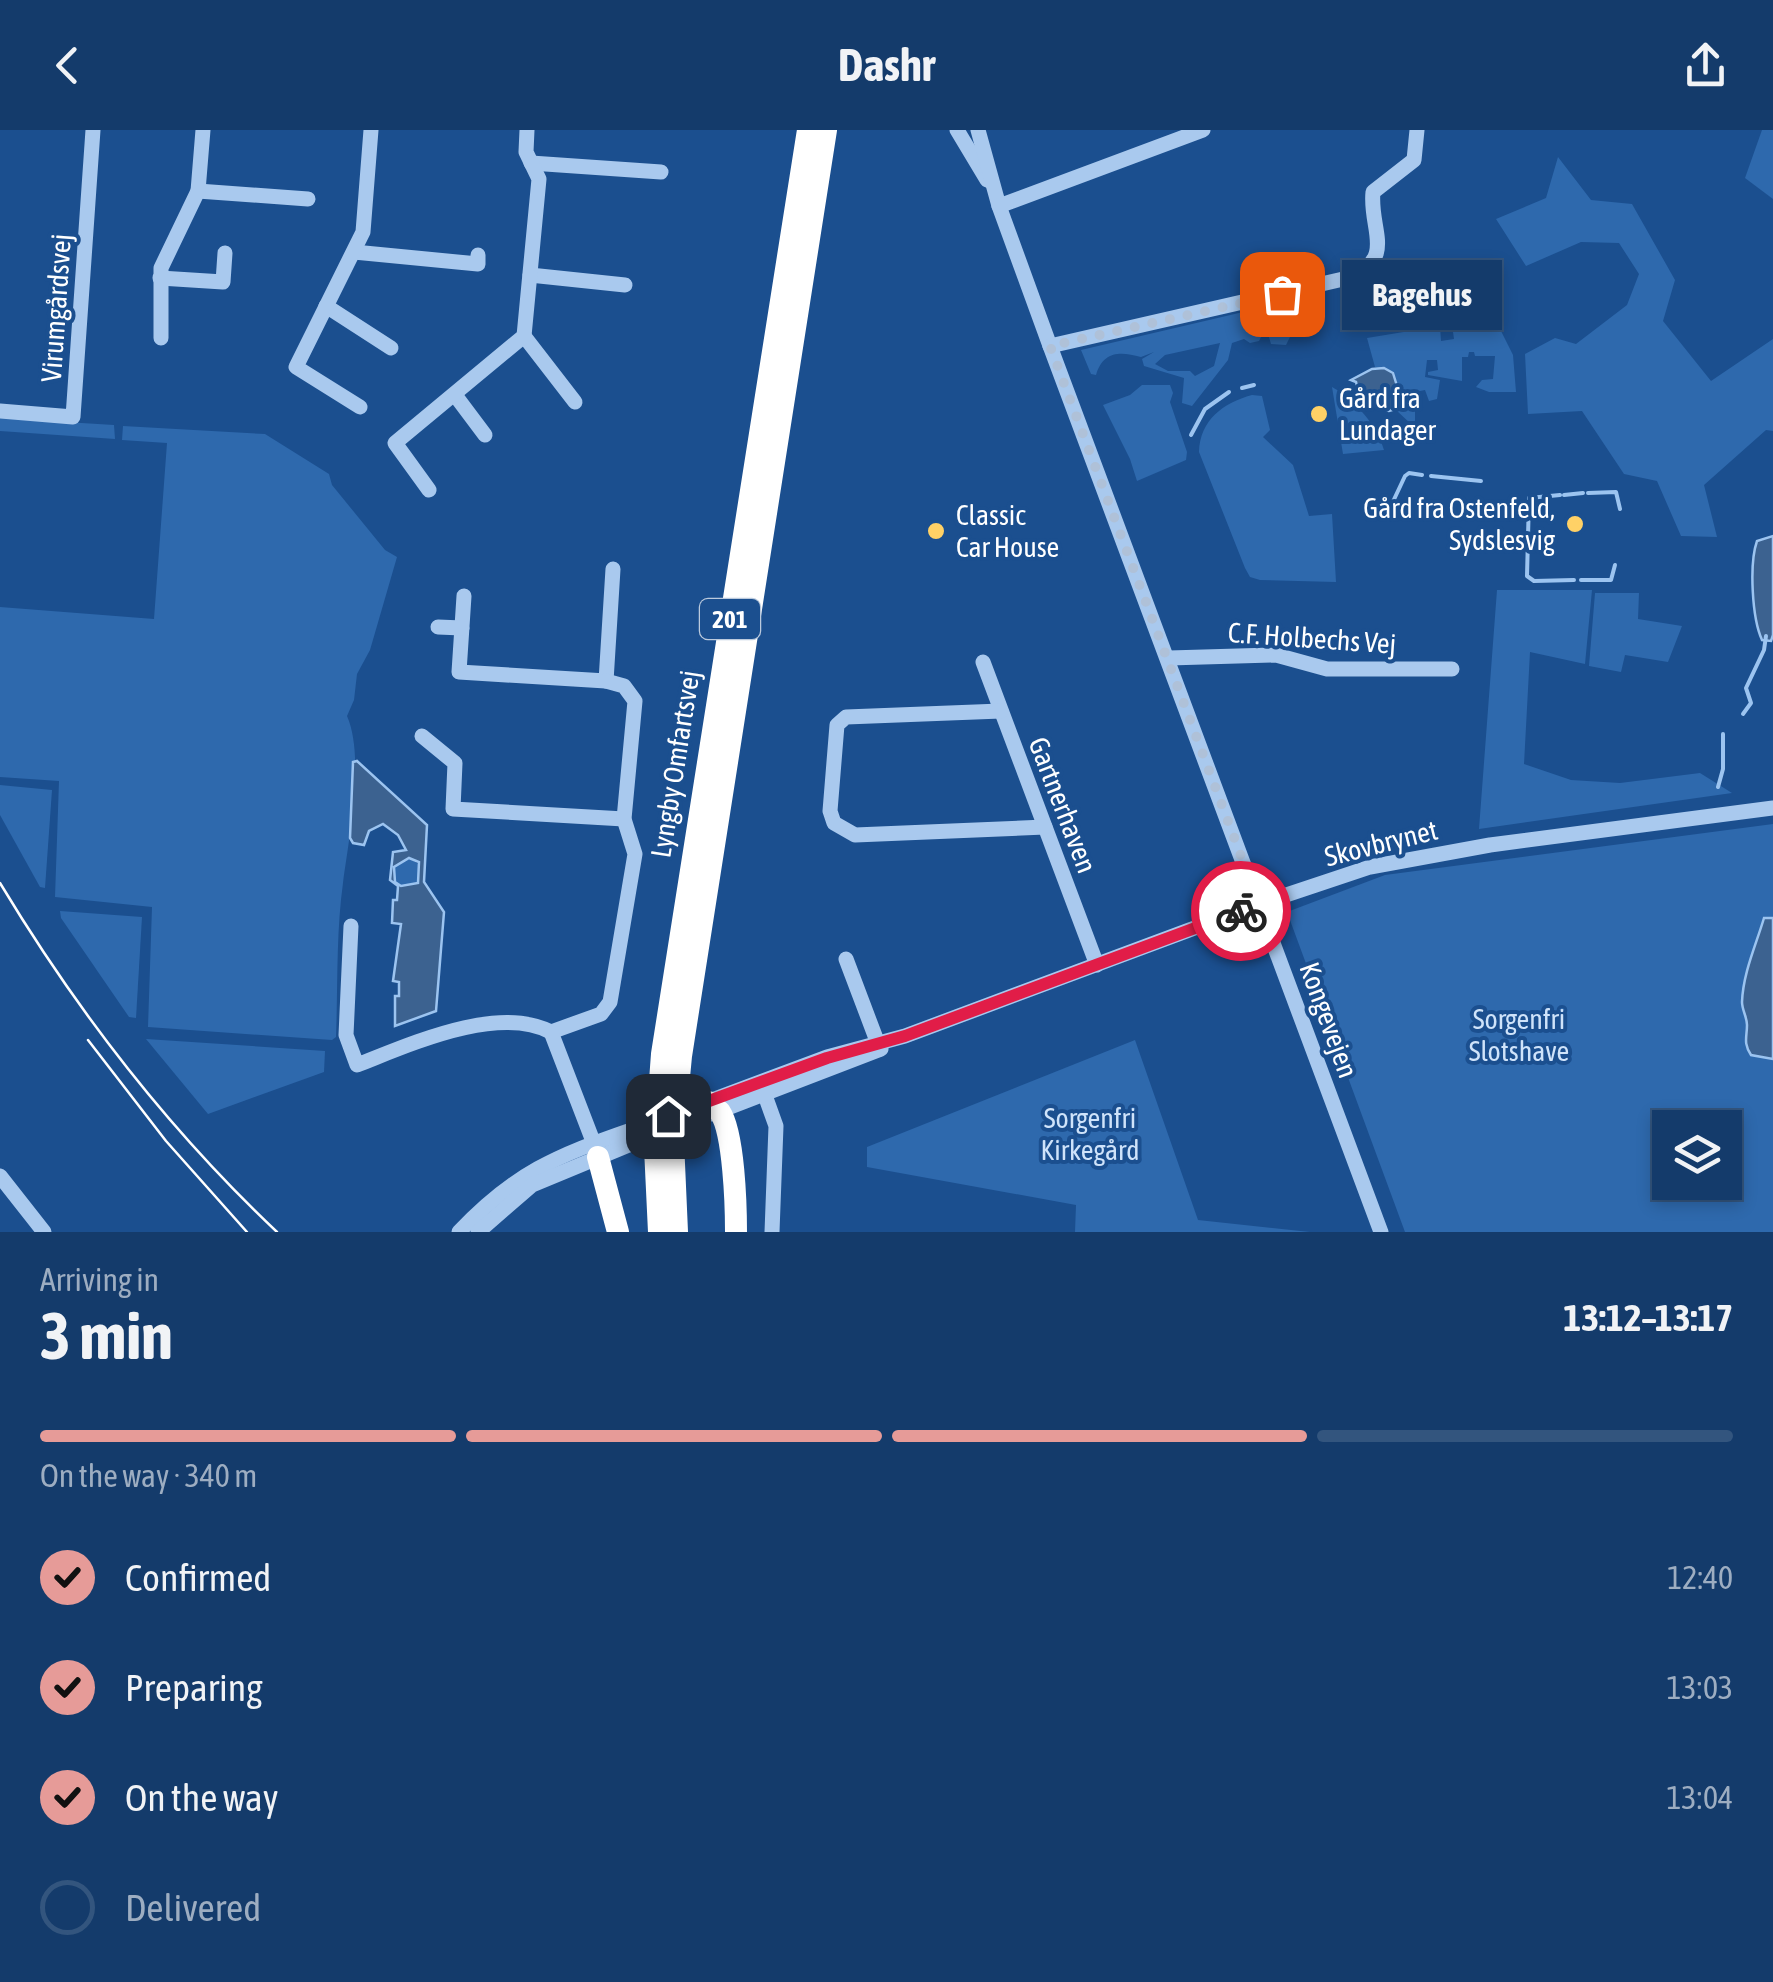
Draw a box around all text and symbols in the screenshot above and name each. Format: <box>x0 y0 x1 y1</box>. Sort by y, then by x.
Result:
icon: back <box>40 38 95 93</box>
icon: share <box>1678 38 1733 93</box>
text: Dashr <box>838 39 935 91</box>
street label: Virumgårdsvej <box>35 233 77 383</box>
pin <box>1240 252 1325 337</box>
callout: Bagehus <box>1342 259 1502 329</box>
icon: bag <box>1255 267 1310 322</box>
text: Bagehus <box>1372 276 1472 313</box>
place label: Gård fra Lundager <box>1339 382 1436 446</box>
marker: Gård fra Lundager <box>1308 403 1330 425</box>
place label: Gård fra Ostenfeld, Sydslesvig <box>1363 492 1555 556</box>
place label: Classic Car House <box>956 499 1059 563</box>
marker: Gård fra Ostenfeld, Sydslesvig <box>1564 513 1586 535</box>
marker: Classic Car House <box>925 520 947 542</box>
road number: 201 <box>700 599 760 639</box>
street label: C.F. Holbechs Vej <box>1227 616 1397 660</box>
street label: Lyngby Omfartsvej <box>644 668 706 860</box>
street label: Gartnerhaven <box>1023 733 1103 877</box>
street label: Skovbrynet <box>1321 814 1441 872</box>
courier <box>1191 861 1291 961</box>
icon: bike <box>1214 884 1269 939</box>
street label: Kongevejen <box>1293 958 1365 1082</box>
park label: Sorgenfri Slotshave <box>1469 1003 1569 1067</box>
pin <box>626 1074 711 1159</box>
icon: home <box>641 1089 696 1144</box>
park label: Sorgenfri Kirkegård <box>1041 1102 1139 1166</box>
map controls <box>1652 1110 1742 1200</box>
button: layers <box>1652 1110 1742 1200</box>
text: Arriving in <box>40 1261 159 1298</box>
text: 13:12–13:17 <box>1563 1296 1733 1339</box>
text: 3 min <box>40 1298 173 1373</box>
text: On the way · 340 m <box>40 1457 257 1494</box>
icon: check <box>40 1550 95 1605</box>
text: Confirmed <box>125 1556 271 1599</box>
text: 12:40 <box>1667 1559 1733 1596</box>
icon: check <box>40 1660 95 1715</box>
text: Preparing <box>125 1666 263 1709</box>
text: 13:03 <box>1667 1669 1733 1706</box>
icon: check <box>40 1770 95 1825</box>
text: On the way <box>125 1776 278 1819</box>
text: 13:04 <box>1667 1779 1733 1816</box>
text: Delivered <box>125 1886 261 1929</box>

